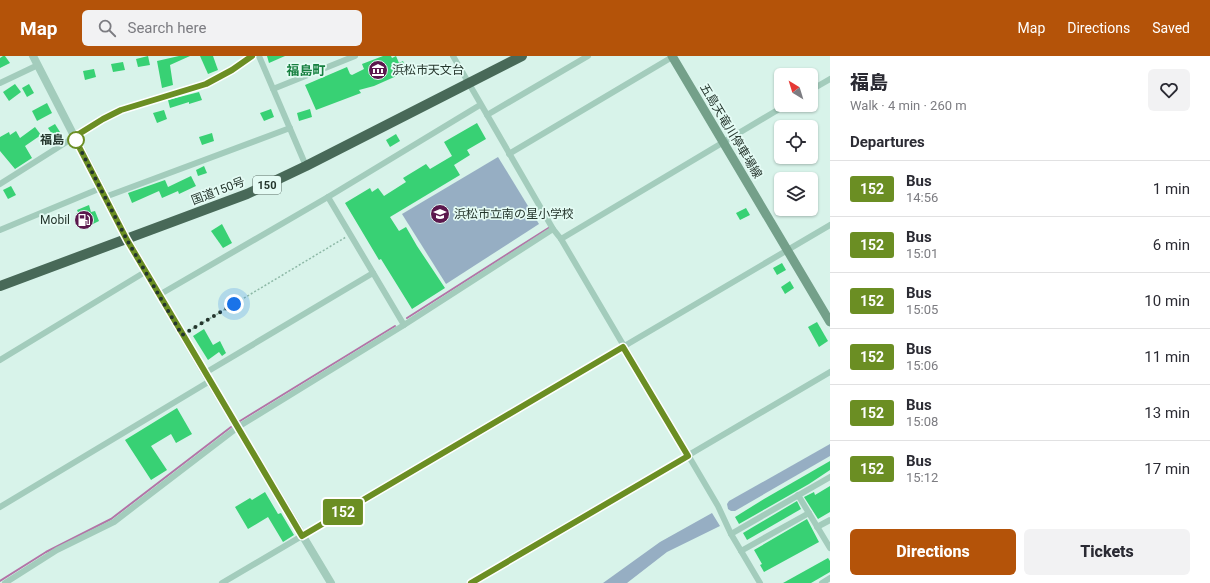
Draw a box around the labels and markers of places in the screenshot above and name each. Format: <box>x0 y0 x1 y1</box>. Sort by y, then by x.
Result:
museum icon: 浜松市天文台 <box>367 59 389 81</box>
place label: 浜松市天文台 <box>392 63 464 77</box>
marker: 福島 <box>67 131 85 149</box>
place label: 福島 <box>40 133 64 147</box>
school or university icon: 浜松市立南の星小学校 <box>429 203 451 225</box>
place label: 浜松市立南の星小学校 <box>454 207 574 221</box>
fuel station icon: Mobil <box>73 209 95 231</box>
place label: Mobil <box>40 213 70 227</box>

